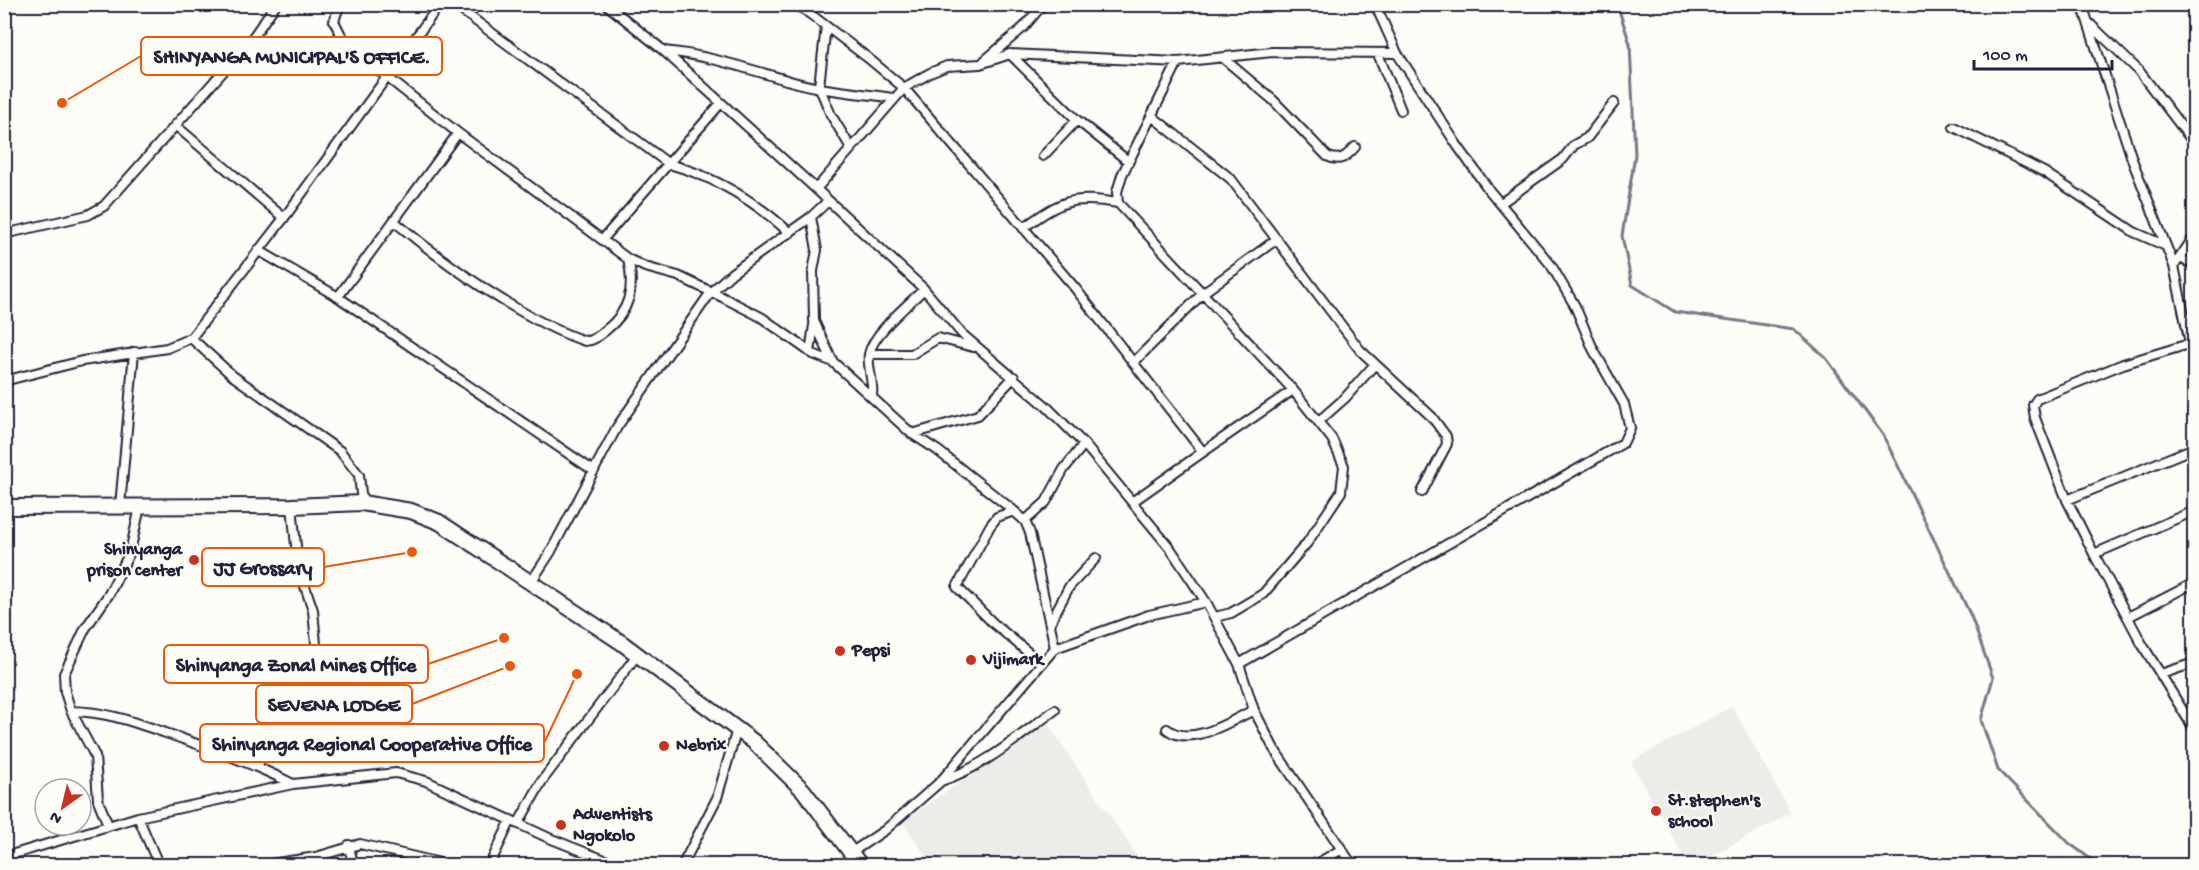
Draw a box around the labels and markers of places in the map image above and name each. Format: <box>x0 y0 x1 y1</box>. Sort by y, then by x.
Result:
callout: SHINYANGA MUNICIPAL'S OFFICE. <box>141 37 442 75</box>
place label: Shinyanga prison center <box>86 540 185 582</box>
callout: JJ Grossary <box>202 548 324 586</box>
marker: Shinyanga prison center <box>187 553 201 567</box>
place label: Pepsi <box>851 641 891 662</box>
marker: Pepsi <box>833 644 847 658</box>
callout: Shinyanga Zonal Mines Office <box>164 645 428 683</box>
place label: Vijimark <box>982 650 1045 671</box>
marker: Vijimark <box>964 653 978 667</box>
callout: SEVENA LODGE <box>256 685 412 723</box>
callout: Shinyanga Regional Cooperative Office <box>200 724 544 762</box>
place label: Nebrix <box>676 736 727 757</box>
marker: Nebrix <box>657 739 671 753</box>
place label: St.stephen's school <box>1668 791 1762 833</box>
marker: St.stephen's school <box>1649 804 1663 818</box>
place label: Adventists Ngokolo <box>572 805 653 847</box>
marker: Adventists Ngokolo <box>554 818 568 832</box>

